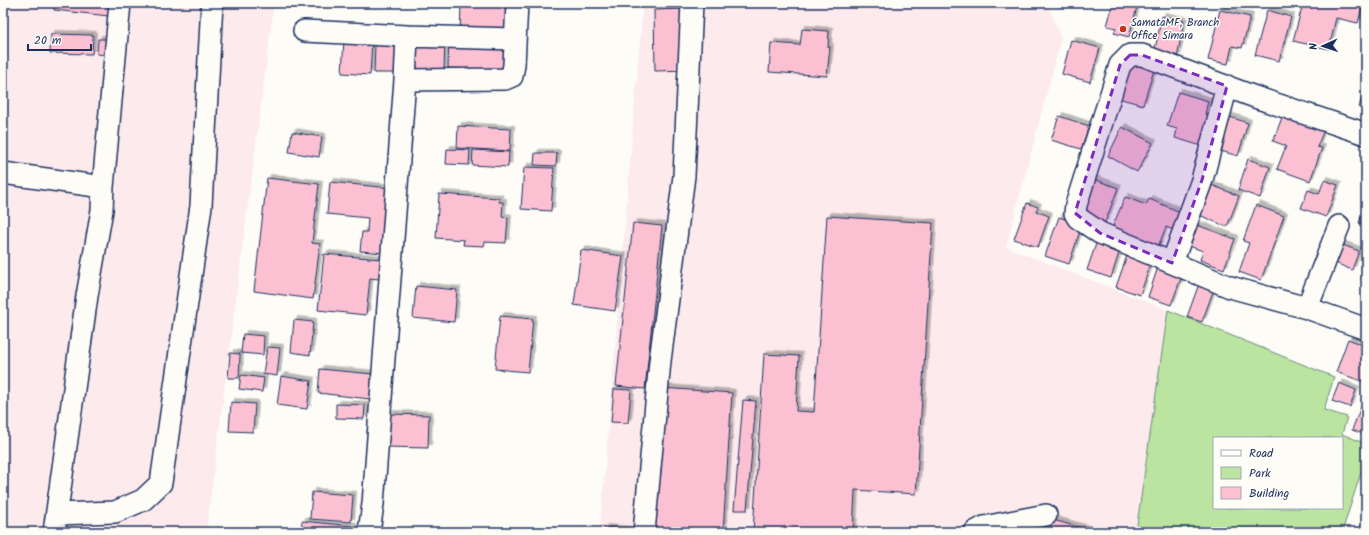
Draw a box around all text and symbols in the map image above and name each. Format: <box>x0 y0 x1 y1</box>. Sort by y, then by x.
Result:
place label: SamataMF, Branch Office Simara <box>1131 14 1219 45</box>
marker: SamataMF, Branch Office Simara <box>1118 24 1128 34</box>
scale bar <box>28 26 91 52</box>
north arrow <box>1303 26 1343 66</box>
text: 20 m <box>34 31 62 50</box>
text: N <box>1305 42 1323 50</box>
legend <box>1213 437 1343 509</box>
text: Road <box>1249 444 1274 463</box>
text: Park <box>1249 464 1271 483</box>
text: Building <box>1249 484 1289 503</box>

